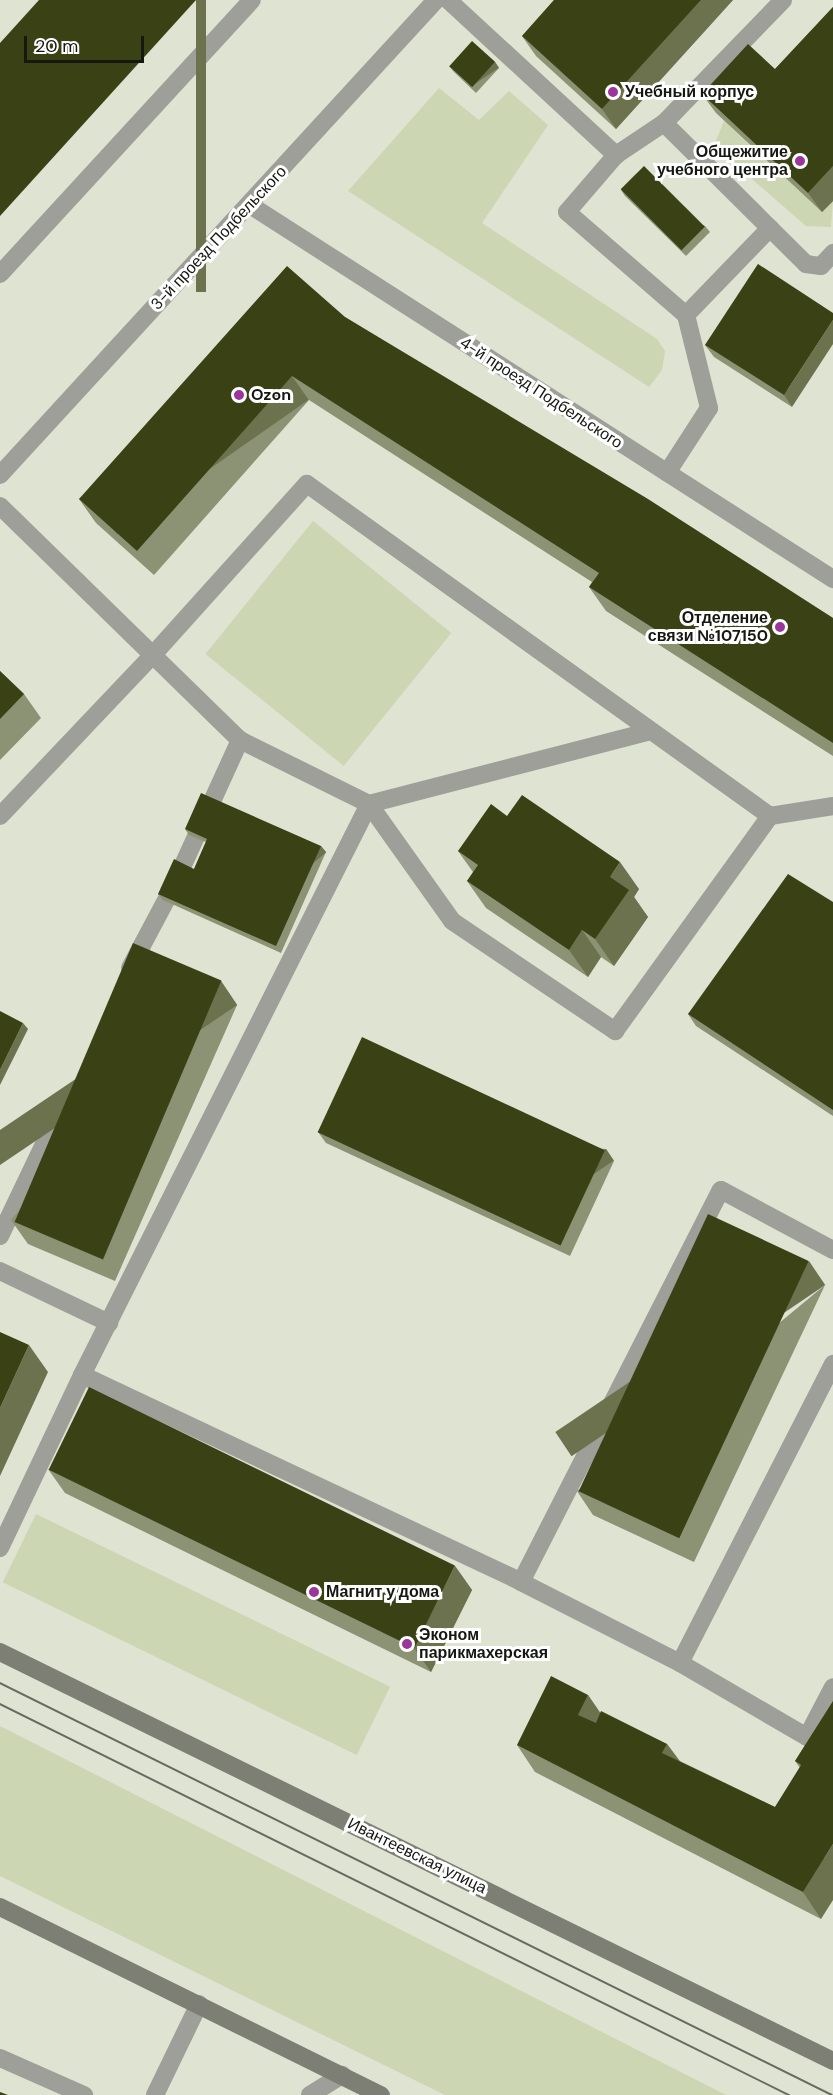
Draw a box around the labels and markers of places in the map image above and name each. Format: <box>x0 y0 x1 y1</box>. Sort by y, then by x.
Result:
place label: Учебный корпус <box>625 82 754 102</box>
marker: Учебный корпус <box>606 85 620 99</box>
place label: Общежитие учебного центра <box>657 142 788 180</box>
marker: Общежитие учебного центра <box>793 154 807 168</box>
place label: Ozon <box>251 385 291 405</box>
marker: Ozon <box>232 388 246 402</box>
place label: Отделение связи №107150 <box>648 608 768 646</box>
marker: Отделение связи №107150 <box>773 620 787 634</box>
place label: Магнит у дома <box>326 1582 439 1602</box>
marker: Магнит у дома <box>307 1585 321 1599</box>
place label: Эконом парикмахерская <box>419 1625 548 1663</box>
marker: Эконом парикмахерская <box>400 1637 414 1651</box>

